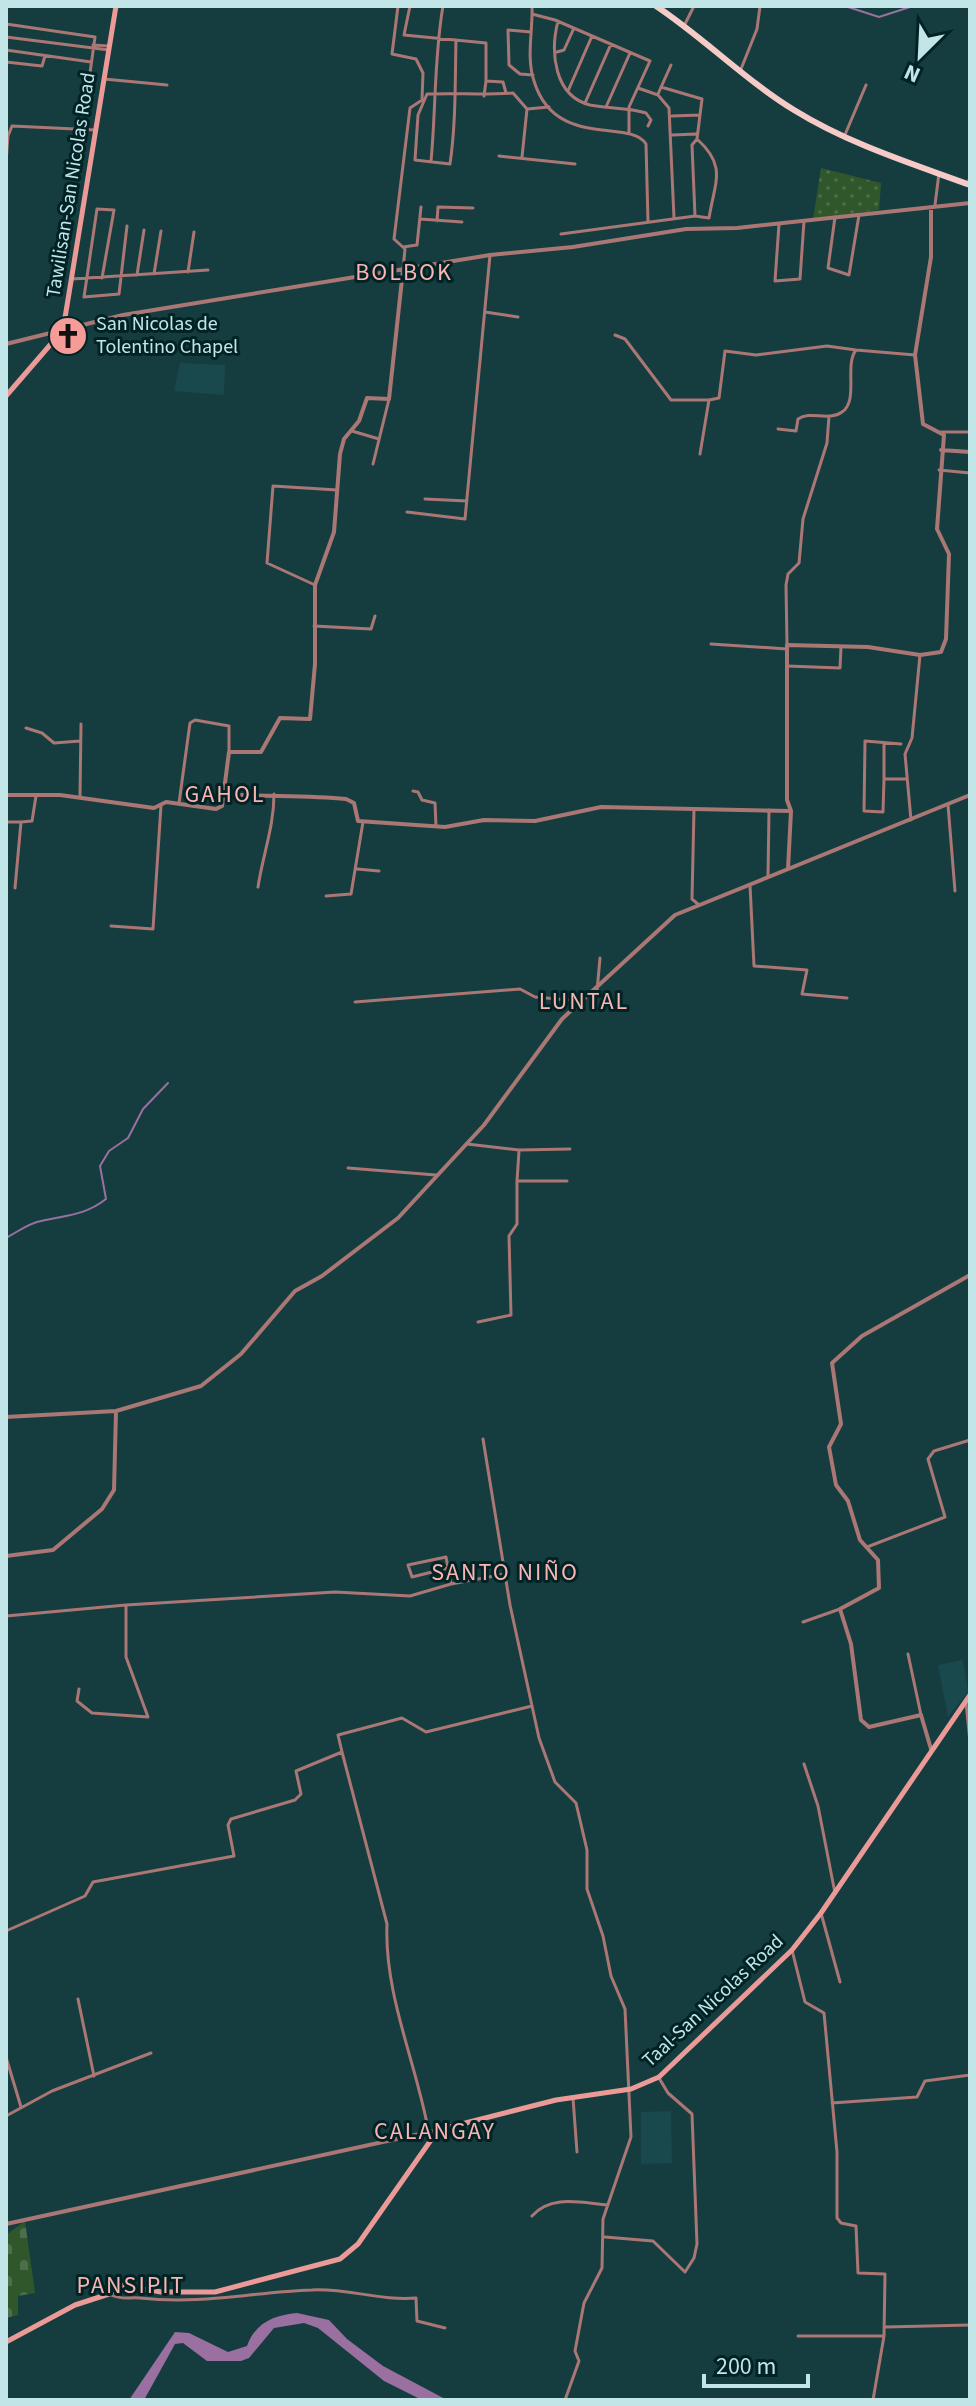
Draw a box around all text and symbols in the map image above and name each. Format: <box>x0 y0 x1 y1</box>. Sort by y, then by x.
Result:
north arrow <box>880 16 960 96</box>
text: N <box>899 56 925 91</box>
street label: Tawilisan-San Nicolas Road <box>39 70 103 300</box>
district label: BOLBOK <box>355 255 453 290</box>
place label: San Nicolas de Tolentino Chapel <box>96 310 238 361</box>
church icon: San Nicolas de Tolentino Chapel <box>47 315 89 357</box>
district label: GAHOL <box>185 777 266 812</box>
district label: LUNTAL <box>539 984 629 1019</box>
district label: SANTO NIÑO <box>431 1555 579 1590</box>
street label: Taal-San Nicolas Road <box>636 1928 790 2074</box>
district label: CALANGAY <box>374 2114 496 2149</box>
district label: PANSIPIT <box>77 2268 185 2303</box>
scale bar <box>704 2338 808 2388</box>
text: 200 m <box>716 2349 776 2384</box>

